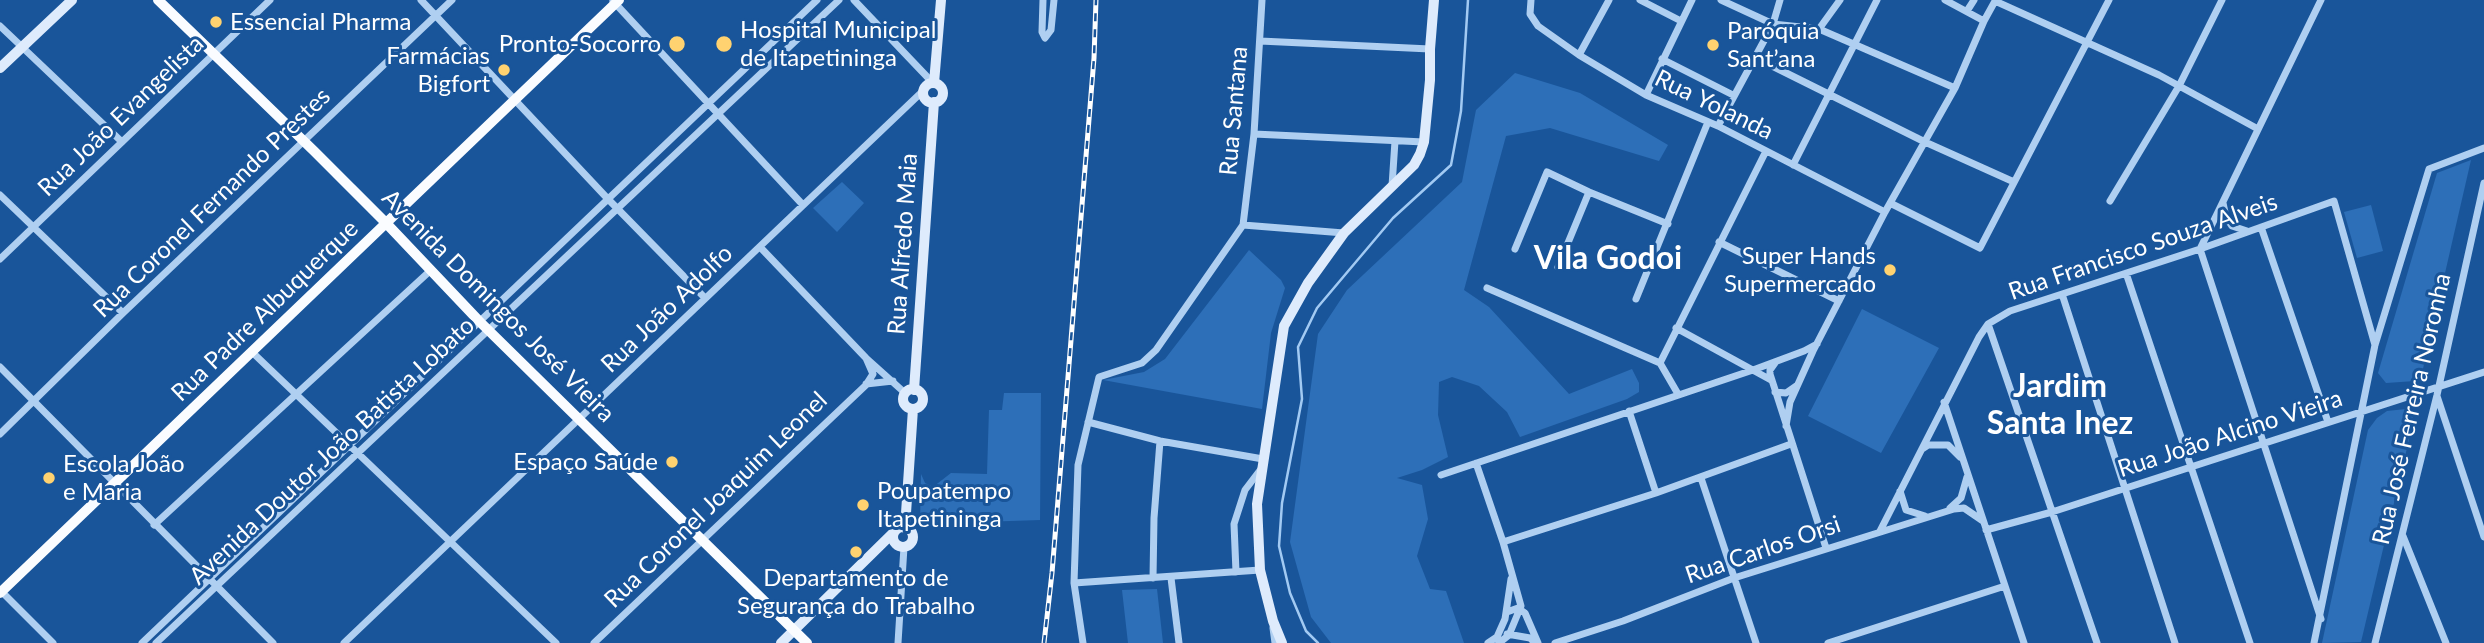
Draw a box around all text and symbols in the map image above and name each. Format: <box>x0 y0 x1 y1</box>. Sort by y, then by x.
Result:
place label: Essencial Pharma <box>230 8 412 36</box>
marker: Essencial Pharma <box>208 14 224 30</box>
place label: Hospital Municipal de Itapetininga <box>740 16 936 72</box>
place label: Paróquia Sant’ana <box>1727 17 1819 73</box>
street label: Rua João Evangelista <box>32 30 210 202</box>
place label: Pronto-Socorro <box>499 30 661 58</box>
marker: Pronto-Socorro <box>667 34 687 54</box>
marker: Hospital Municipal de Itapetininga <box>714 34 734 54</box>
marker: Paróquia Sant’ana <box>1705 37 1721 53</box>
place label: Farmácias Bigfort <box>386 42 490 98</box>
street label: Rua Santana <box>1214 45 1254 177</box>
marker: Farmácias Bigfort <box>496 62 512 78</box>
street label: Rua Yolanda <box>1650 64 1778 146</box>
street label: Rua Coronel Fernando Prestes <box>88 82 336 324</box>
street label: Rua Alfredo Maia <box>882 152 924 336</box>
street label: Avenida Domingos José Vieira <box>376 184 620 428</box>
street label: Rua Francisco Souza Alveis <box>2005 187 2281 307</box>
street label: Rua Padre Albuquerque <box>166 214 364 408</box>
street label: Rua João Adolfo <box>595 239 739 379</box>
district label: Vila Godoi <box>1534 240 1682 278</box>
place label: Super Hands Supermercado <box>1724 242 1876 298</box>
marker: Super Hands Supermercado <box>1882 262 1898 278</box>
street label: Rua José Ferreira Noronha <box>2367 270 2457 548</box>
street label: Avenida Doutor João Batista Lobato <box>184 311 480 591</box>
district label: Jardim Santa Inez <box>1987 368 2133 443</box>
street label: Rua João Alcino Vieira <box>2114 384 2346 484</box>
street label: Rua Coronel Joaquim Leonel <box>599 386 833 614</box>
place label: Espaço Saúde <box>513 448 658 476</box>
place label: Escola João e Maria <box>63 450 184 506</box>
marker: Espaço Saúde <box>664 454 680 470</box>
marker: Escola João e Maria <box>41 470 57 486</box>
place label: Poupatempo Itapetininga <box>877 477 1011 533</box>
marker: Poupatempo Itapetininga <box>855 497 871 513</box>
street label: Rua Carlos Orsi <box>1682 510 1844 590</box>
marker: Departamento de Segurança do Trabalho <box>848 544 864 560</box>
place label: Departamento de Segurança do Trabalho <box>737 564 975 620</box>

